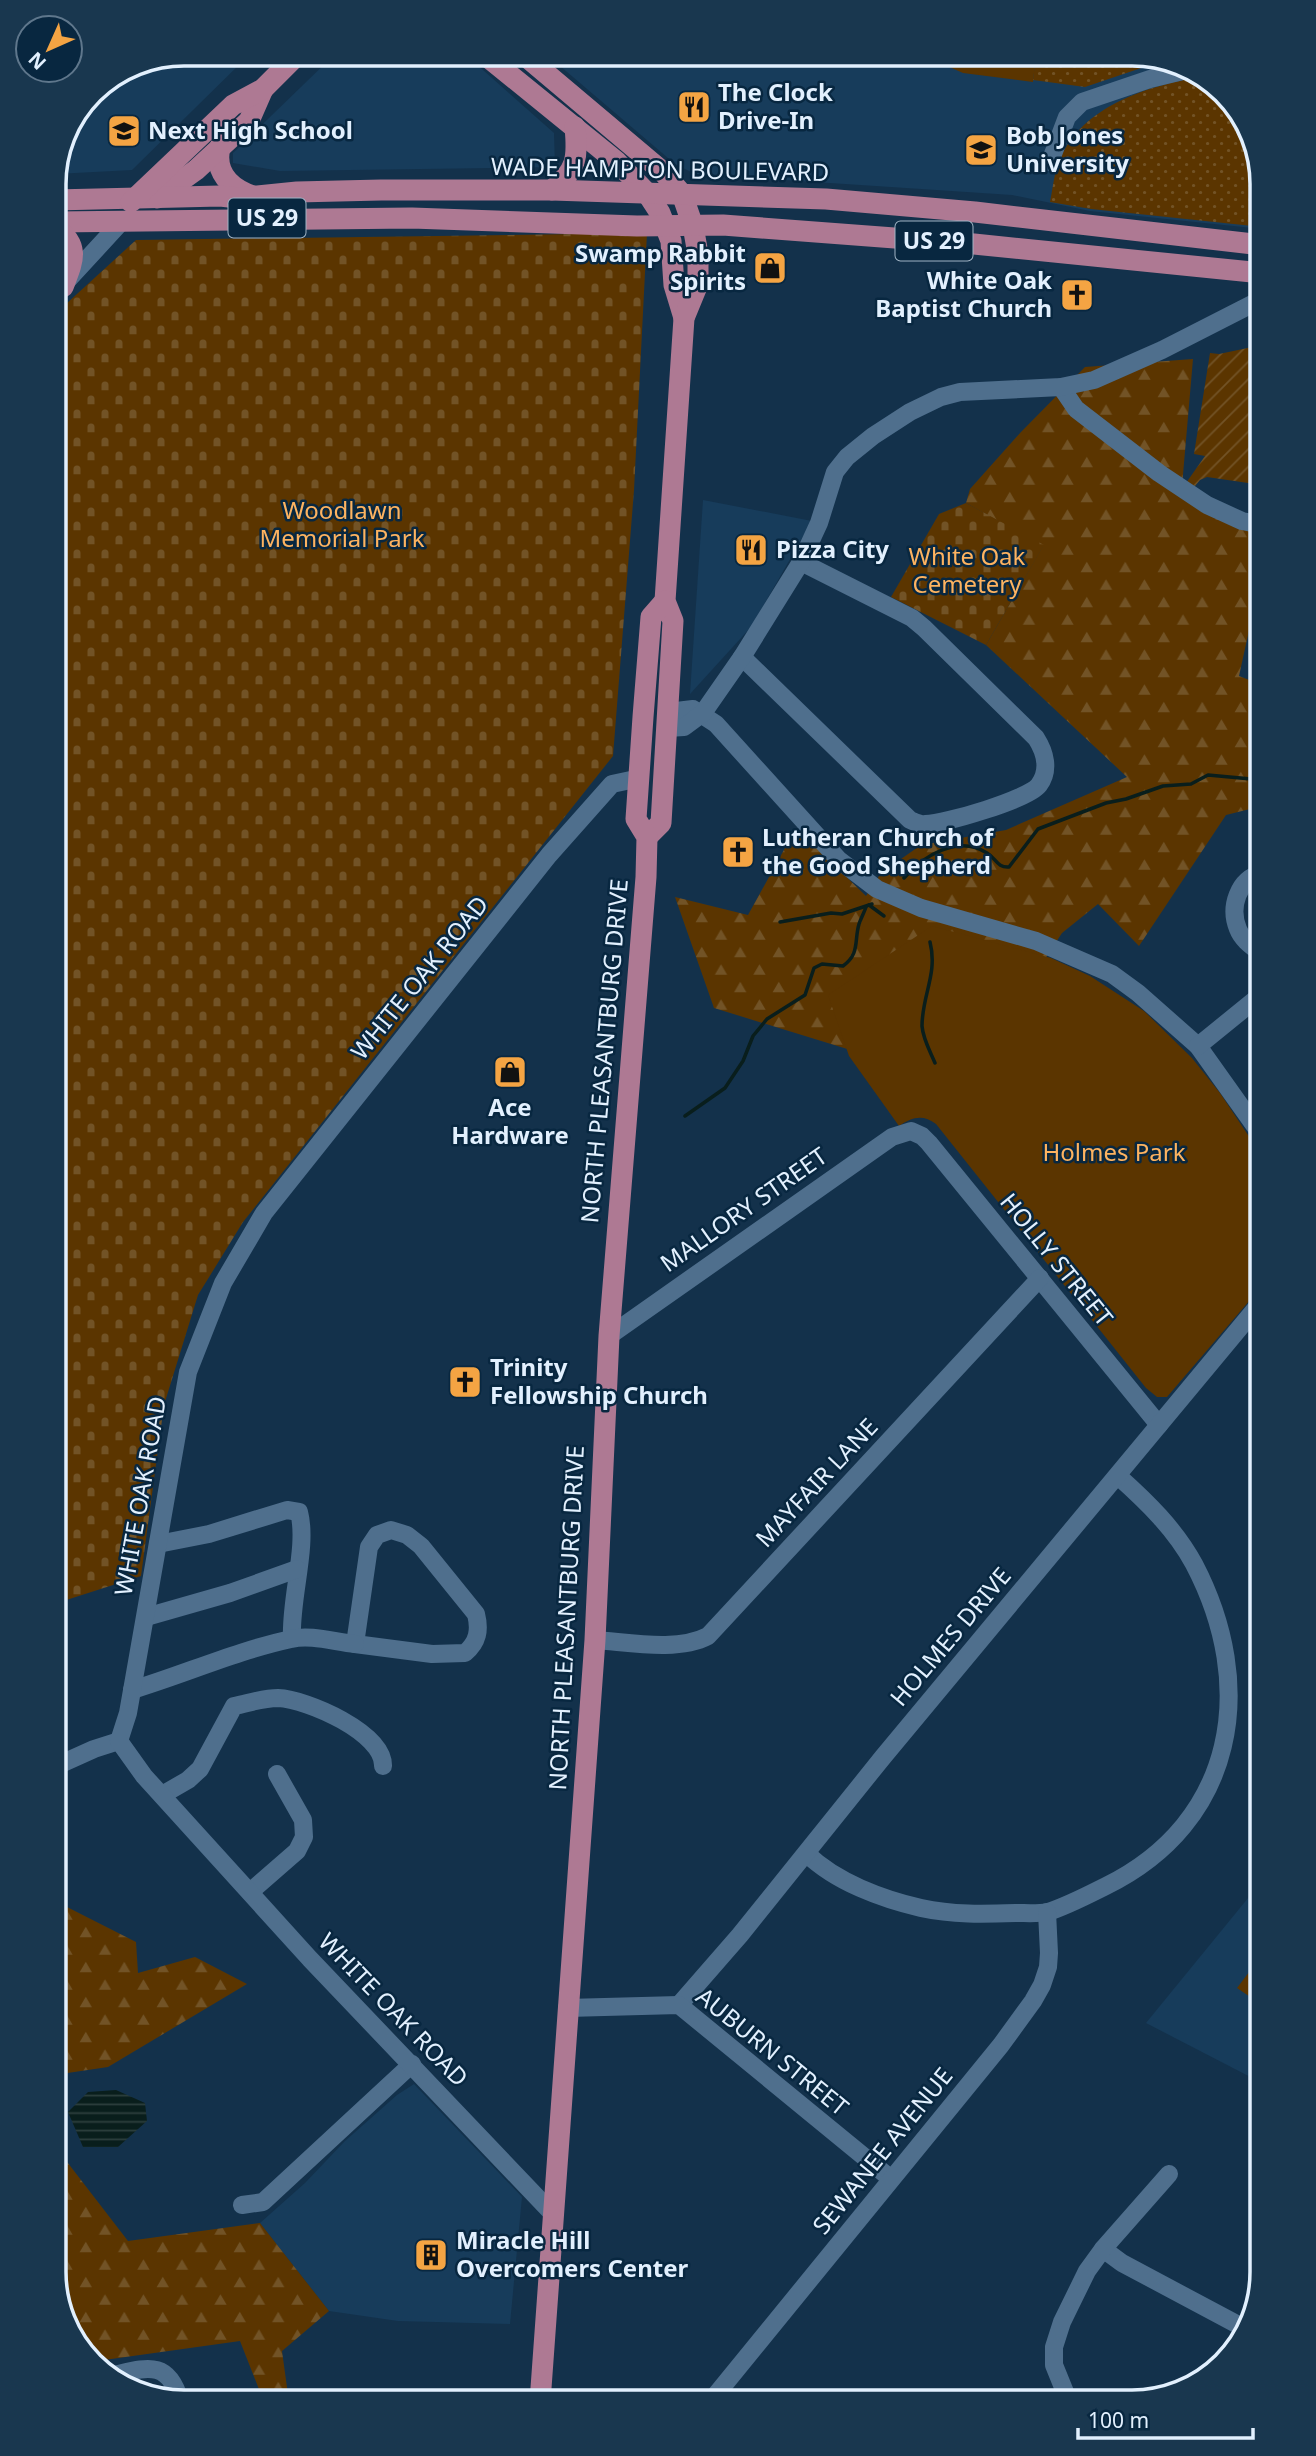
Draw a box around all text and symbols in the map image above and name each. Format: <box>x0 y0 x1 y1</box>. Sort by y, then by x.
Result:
north arrow <box>14 14 84 84</box>
text: N <box>22 46 52 76</box>
place label: The Clock Drive-In <box>718 75 833 136</box>
restaurant icon: The Clock Drive-In <box>675 88 713 126</box>
school or university icon: Next High School <box>105 112 143 150</box>
place label: Next High School <box>148 113 353 146</box>
place label: Bob Jones University <box>1006 118 1129 179</box>
school or university icon: Bob Jones University <box>962 131 1000 169</box>
street label: WADE HAMPTON BOULEVARD <box>491 149 829 188</box>
road number: US 29 <box>229 198 306 238</box>
road number: US 29 <box>895 222 972 260</box>
place label: Swamp Rabbit Spirits <box>575 236 746 297</box>
shop icon: Swamp Rabbit Spirits <box>751 249 789 287</box>
place label: White Oak Baptist Church <box>875 263 1052 324</box>
church icon: White Oak Baptist Church <box>1058 276 1096 314</box>
park label: Woodlawn Memorial Park <box>260 493 425 554</box>
restaurant icon: Pizza City <box>732 531 770 569</box>
place label: Pizza City <box>776 532 889 565</box>
park label: White Oak Cemetery <box>909 539 1026 600</box>
place label: Lutheran Church of the Good Shepherd <box>762 820 995 881</box>
church icon: Lutheran Church of the Good Shepherd <box>719 833 757 871</box>
street label: NORTH PLEASANTBURG DRIVE <box>572 877 635 1224</box>
street label: WHITE OAK ROAD <box>342 888 495 1066</box>
shop icon: Ace Hardware <box>491 1053 529 1091</box>
place label: Ace Hardware <box>451 1090 569 1151</box>
park label: Holmes Park <box>1043 1135 1186 1168</box>
street label: MALLORY STREET <box>653 1138 834 1279</box>
street label: HOLLY STREET <box>993 1186 1121 1333</box>
place label: Trinity Fellowship Church <box>490 1350 708 1411</box>
church icon: Trinity Fellowship Church <box>446 1363 484 1401</box>
street label: WHITE OAK ROAD <box>106 1393 173 1598</box>
street label: MAYFAIR LANE <box>747 1410 884 1554</box>
street label: NORTH PLEASANTBURG DRIVE <box>540 1445 591 1791</box>
street label: HOLMES DRIVE <box>882 1560 1018 1713</box>
street label: WHITE OAK ROAD <box>312 1925 476 2093</box>
street label: AUBURN STREET <box>690 1979 856 2123</box>
street label: SEWANEE AVENUE <box>804 2060 959 2240</box>
place label: Miracle Hill Overcomers Center <box>456 2223 688 2284</box>
building icon: Miracle Hill Overcomers Center <box>412 2236 450 2274</box>
scale bar <box>1078 2396 1253 2440</box>
text: 100 m <box>1088 2406 1149 2434</box>

